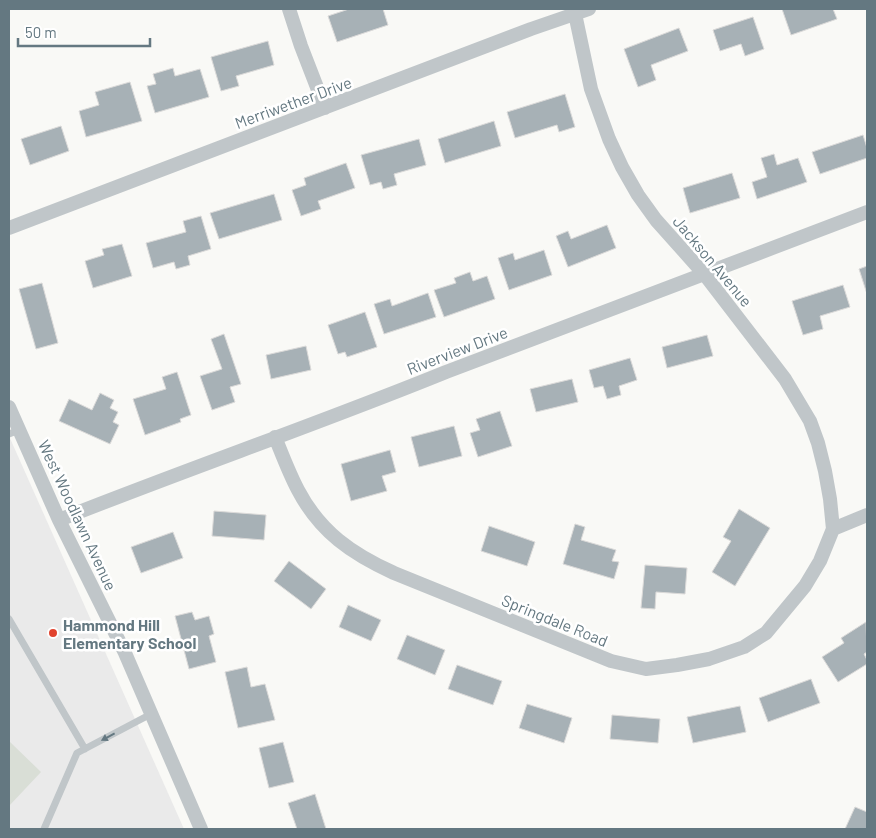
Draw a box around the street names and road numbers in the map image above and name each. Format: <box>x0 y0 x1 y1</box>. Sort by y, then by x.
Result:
street label: Merriwether Drive <box>232 72 354 132</box>
street label: Jackson Avenue <box>669 212 757 310</box>
street label: Riverview Drive <box>404 322 510 378</box>
street label: West Woodlawn Avenue <box>35 437 121 593</box>
street label: Springdale Road <box>499 590 611 650</box>

